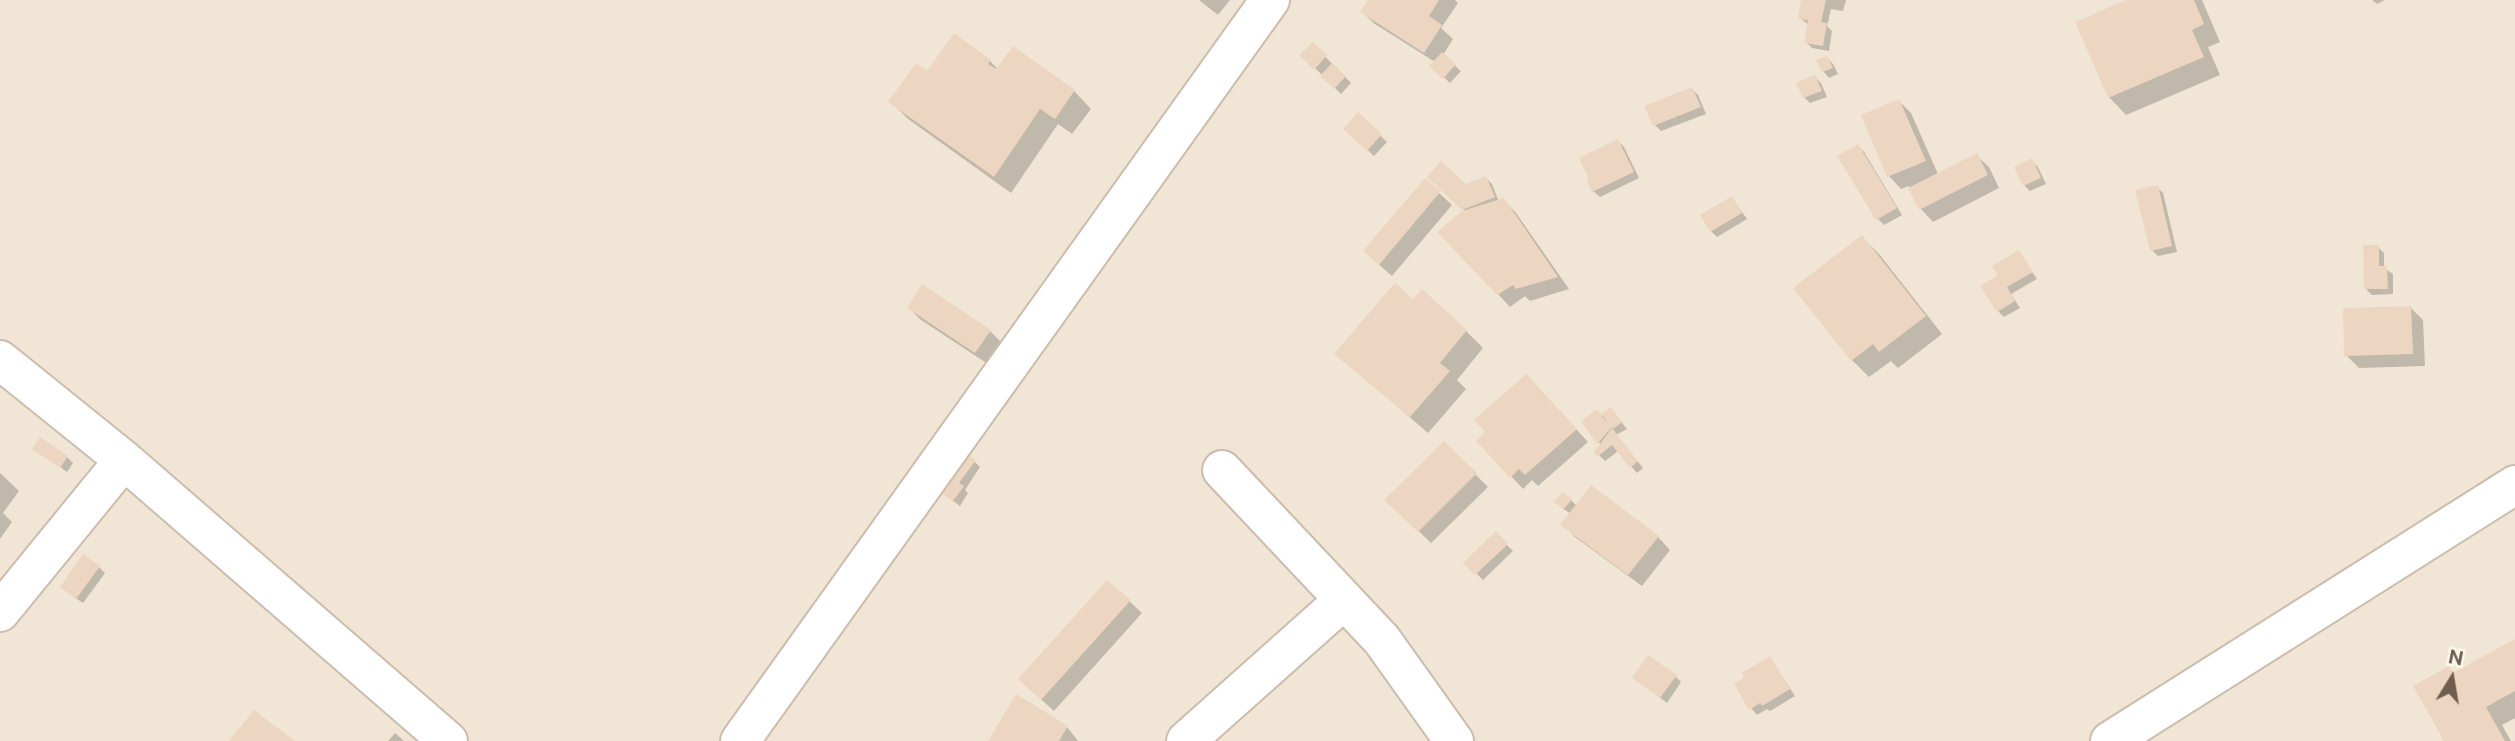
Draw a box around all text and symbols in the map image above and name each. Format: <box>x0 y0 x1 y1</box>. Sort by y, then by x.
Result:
north arrow <box>2417 643 2487 713</box>
text: N <box>2447 645 2465 670</box>

